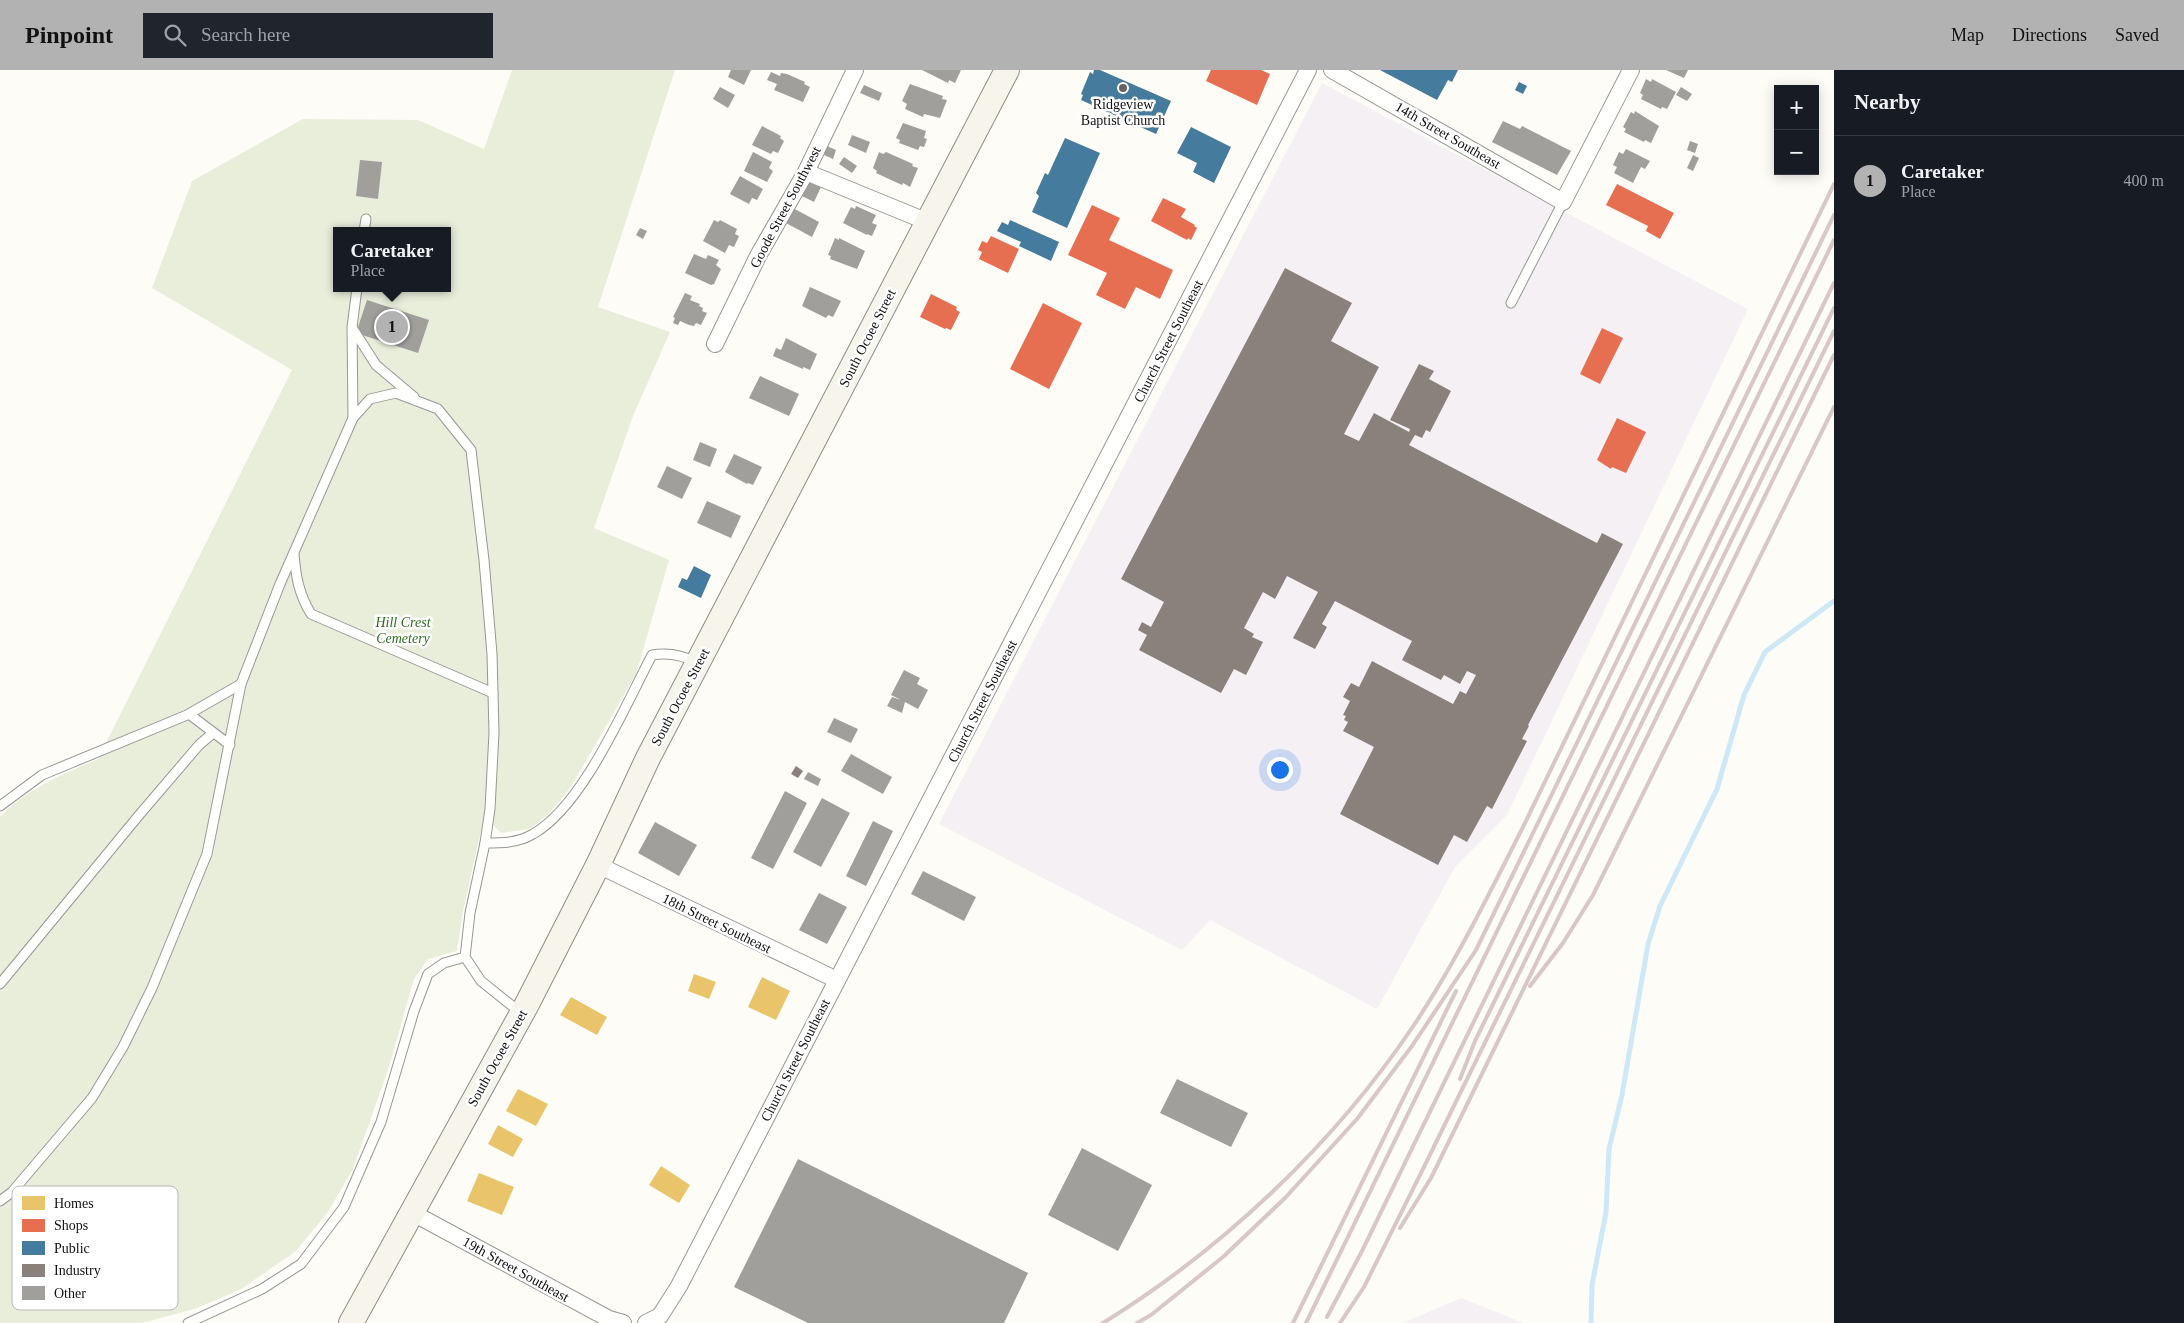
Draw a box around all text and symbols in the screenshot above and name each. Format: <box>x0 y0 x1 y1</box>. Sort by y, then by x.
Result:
search box <box>143 13 493 58</box>
icon: search <box>161 21 189 49</box>
text: Pinpoint <box>25 22 113 48</box>
text: Search here <box>201 24 290 45</box>
text: Map <box>1951 25 1984 45</box>
text: Directions <box>2012 25 2087 45</box>
text: Saved <box>2115 25 2159 45</box>
marker: Ridgeview Baptist Church <box>1117 82 1129 94</box>
map controls <box>1774 85 1819 175</box>
button: + <box>1774 85 1819 130</box>
text: Nearby <box>1854 90 1921 114</box>
place label: Ridgeview Baptist Church <box>1081 97 1165 128</box>
street label: 14th Street Southeast <box>1392 99 1503 172</box>
button: − <box>1774 130 1819 175</box>
street label: Goode Street Southwest <box>747 144 824 270</box>
text: Caretaker <box>1901 161 1984 182</box>
text: 1 <box>1866 172 1874 189</box>
text: 400 m <box>2124 172 2164 189</box>
text: Place <box>1901 183 1936 200</box>
popup <box>333 227 451 292</box>
text: Caretaker <box>350 240 434 261</box>
text: Place <box>350 262 385 279</box>
street label: Church Street Southeast <box>1131 277 1206 405</box>
street label: South Ocoee Street <box>836 287 899 390</box>
pin: 1 <box>376 308 408 346</box>
park label: Hill Crest Cemetery <box>374 615 432 646</box>
street label: Church Street Southeast <box>945 637 1020 765</box>
street label: South Ocoee Street <box>648 646 712 748</box>
your location <box>1267 757 1293 783</box>
street label: 18th Street Southeast <box>660 891 774 956</box>
street label: Church Street Southeast <box>758 996 833 1124</box>
street label: South Ocoee Street <box>465 1007 530 1109</box>
legend <box>12 1186 178 1310</box>
text: Homes <box>54 1196 94 1211</box>
text: Shops <box>54 1218 88 1233</box>
street label: 19th Street Southeast <box>460 1234 572 1305</box>
text: Public <box>54 1241 90 1256</box>
text: Industry <box>54 1263 101 1278</box>
text: Other <box>54 1286 86 1301</box>

